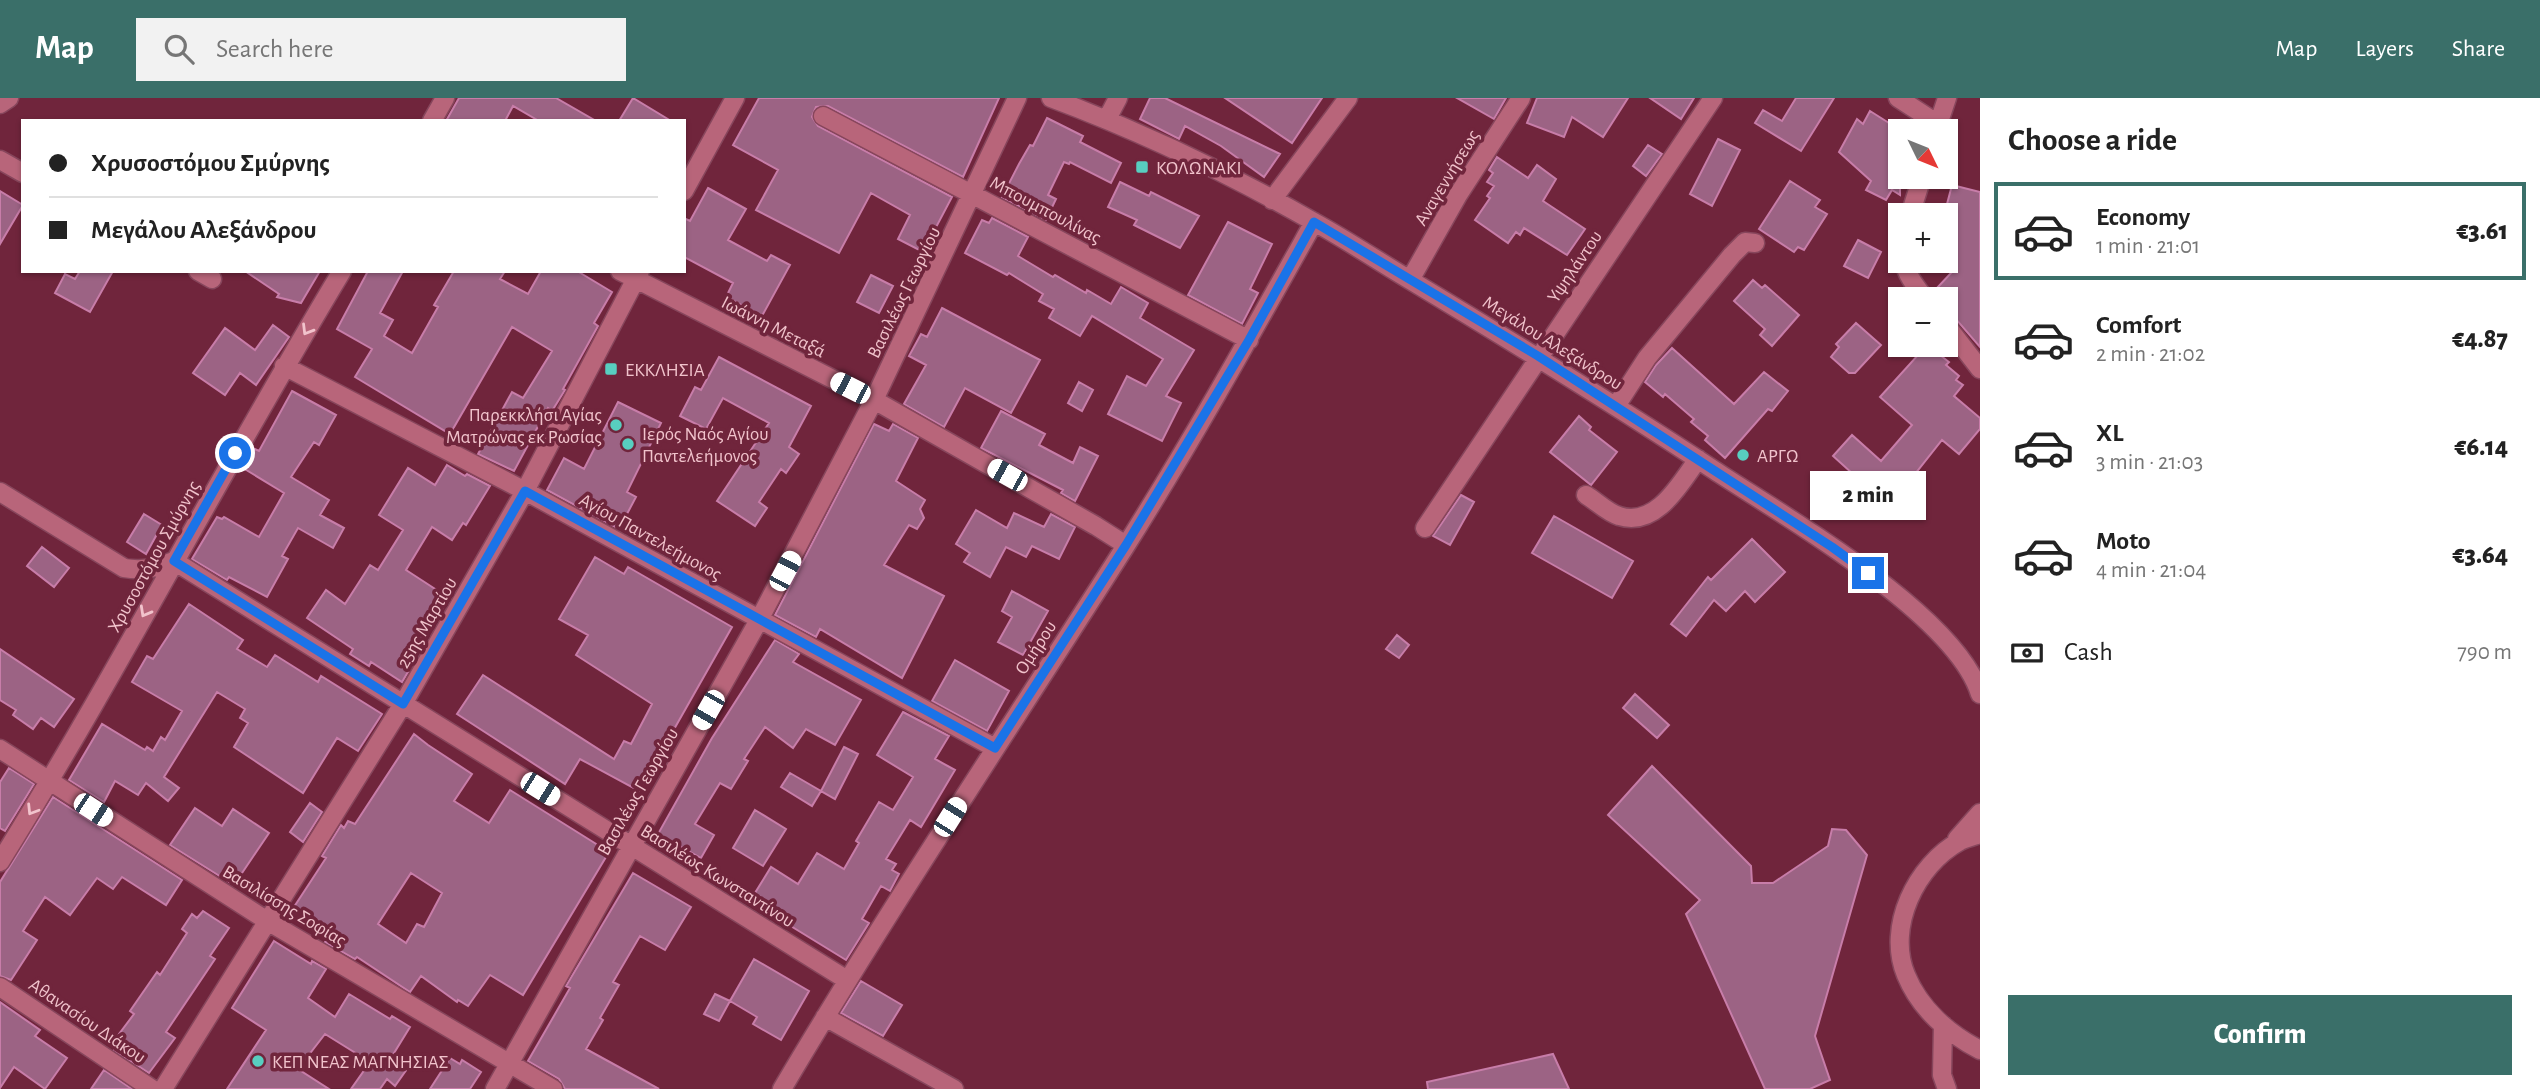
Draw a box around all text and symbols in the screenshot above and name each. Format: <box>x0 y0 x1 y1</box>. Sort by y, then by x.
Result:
search box <box>136 18 626 81</box>
icon: search <box>160 30 198 68</box>
text: Map <box>35 32 94 65</box>
text: Search here <box>216 36 334 62</box>
text: Map <box>2275 37 2317 61</box>
text: Layers <box>2355 37 2414 61</box>
text: Share <box>2452 37 2505 61</box>
north arrow <box>1888 119 1958 189</box>
map controls <box>1888 119 1958 357</box>
text: Choose a ride <box>2008 124 2177 156</box>
street label: Αναγεννήσεως <box>1411 127 1483 229</box>
text: Χρυσοστόμου Σμύρνης <box>91 150 330 176</box>
marker: ΚΟΛΩΝΑΚΙ <box>1134 159 1150 175</box>
place label: ΚΟΛΩΝΑΚΙ <box>1156 159 1242 178</box>
street label: Μπουμπουλίνας <box>987 173 1104 248</box>
icon: car <box>2012 200 2075 263</box>
button: + <box>1888 203 1958 273</box>
text: Economy <box>2096 204 2190 230</box>
text: Μεγάλου Αλεξάνδρου <box>91 217 316 243</box>
text: €3.61 <box>2456 218 2508 244</box>
street label: Βασιλέως Γεωργίου <box>864 224 944 361</box>
street label: Υψηλάντου <box>1544 227 1606 306</box>
text: 1 min · 21:01 <box>2096 235 2200 258</box>
button: − <box>1888 287 1958 357</box>
street label: Ιωάννη Μεταξά <box>718 293 828 362</box>
street label: Μεγάλου Αλεξάνδρου <box>1479 293 1625 394</box>
icon: car <box>2012 308 2075 371</box>
text: Comfort <box>2096 312 2181 338</box>
one-way arrow <box>302 322 315 335</box>
text: €4.87 <box>2452 326 2508 352</box>
text: 2 min · 21:02 <box>2096 343 2205 366</box>
marker: ΕΚΚΛΗΣΙΑ <box>603 361 619 377</box>
place label: ΕΚΚΛΗΣΙΑ <box>625 361 705 380</box>
car <box>827 369 874 407</box>
place label: Παρεκκλήσι Αγίας Ματρώνας εκ Ρωσίας <box>446 406 602 447</box>
icon: car <box>2012 416 2075 479</box>
marker: Παρεκκλήσι Αγίας Ματρώνας εκ Ρωσίας <box>608 417 624 433</box>
text: XL <box>2096 420 2123 446</box>
place label: Ιερός Ναός Αγίου Παντελεήμονος <box>642 425 769 466</box>
text: €6.14 <box>2454 434 2508 460</box>
marker: Ιερός Ναός Αγίου Παντελεήμονος <box>620 436 636 452</box>
route start <box>219 437 251 469</box>
marker: ΑΡΓΩ <box>1735 447 1751 463</box>
place label: ΑΡΓΩ <box>1757 447 1799 466</box>
text: 3 min · 21:03 <box>2096 451 2203 474</box>
car <box>984 456 1031 494</box>
callout: 2 min <box>1810 472 1926 520</box>
street label: Χρυσοστόμου Σμύρνης <box>105 478 204 636</box>
text: 2 min <box>1842 484 1894 507</box>
street label: Αγίου Παντελεήμονος <box>576 490 725 584</box>
icon: car <box>2012 524 2075 587</box>
text: Moto <box>2096 528 2151 554</box>
text: €3.64 <box>2453 542 2508 568</box>
car <box>766 548 805 594</box>
route end <box>1852 557 1884 589</box>
text: 4 min · 21:04 <box>2096 559 2206 582</box>
street label: 25ης Μαρτίου <box>394 574 461 671</box>
one-way arrow <box>140 605 153 618</box>
street label: Ομήρου <box>1012 618 1060 678</box>
icon: cash <box>2008 634 2046 672</box>
text: Cash <box>2064 639 2113 665</box>
text: 790 m <box>2457 641 2512 664</box>
car <box>689 687 728 733</box>
street label: Βασιλέως Γεωργίου <box>594 725 682 859</box>
car <box>517 769 564 809</box>
car <box>70 790 117 830</box>
car <box>930 794 971 840</box>
one-way arrow <box>28 802 41 815</box>
street label: Βασιλέως Κωνσταντίνου <box>637 821 797 931</box>
street label: Βασιλίσσης Σοφίας <box>219 862 349 951</box>
street label: Αθανασίου Διάκου <box>25 975 149 1067</box>
button: Confirm <box>2008 995 2512 1075</box>
marker: ΚΕΠ ΝΕΑΣ ΜΑΓΝΗΣΙΑΣ <box>250 1053 266 1069</box>
place label: ΚΕΠ ΝΕΑΣ ΜΑΓΝΗΣΙΑΣ <box>272 1053 448 1072</box>

